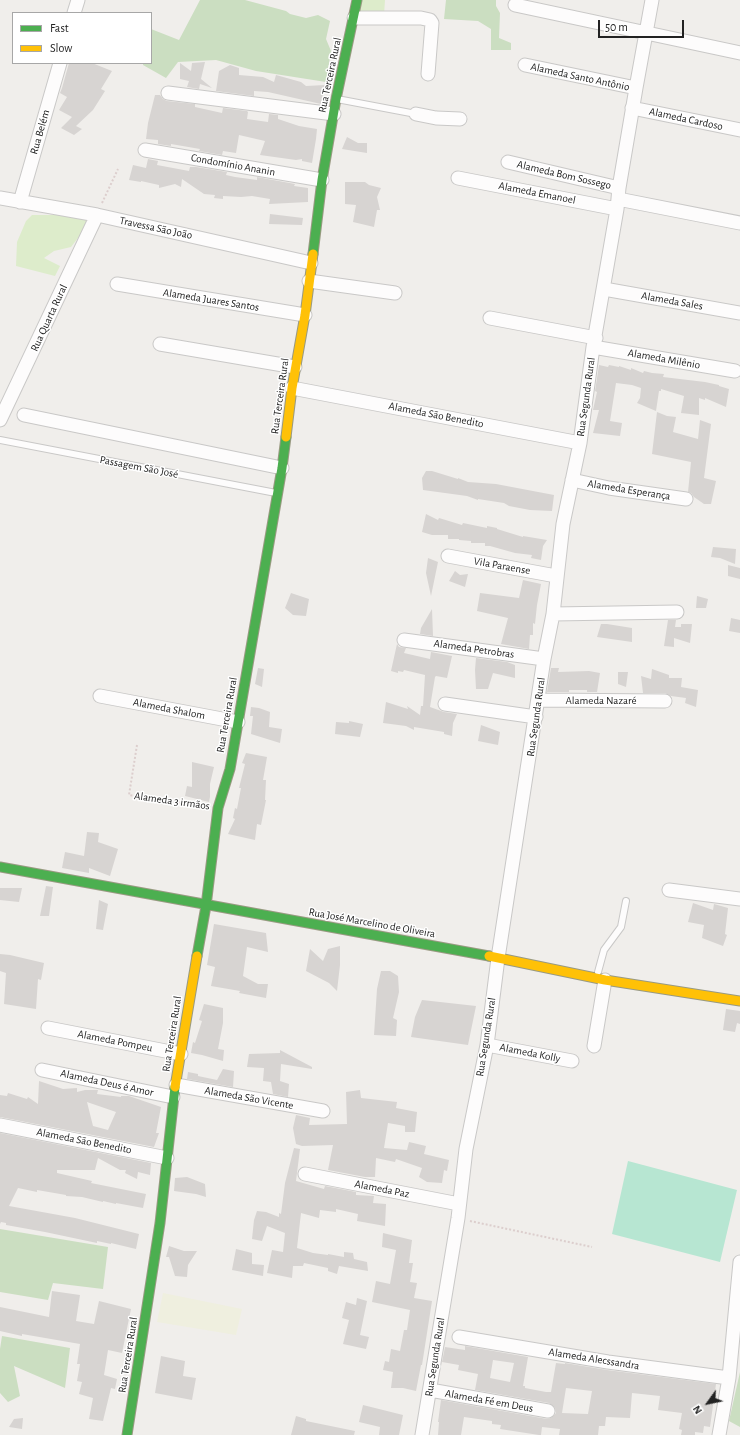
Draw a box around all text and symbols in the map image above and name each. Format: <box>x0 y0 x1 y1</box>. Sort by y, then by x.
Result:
legend <box>12 12 152 64</box>
scale bar <box>600 12 686 38</box>
text: 50 m <box>605 21 628 33</box>
text: Fast <box>50 22 69 34</box>
street label: Rua Terceira Rural <box>316 36 344 114</box>
text: Slow <box>50 42 72 54</box>
street label: Alameda Santo Antônio <box>529 60 631 94</box>
street label: Alameda Cardoso <box>648 105 724 133</box>
street label: Rua Belém <box>27 108 53 156</box>
street label: Condomínio Ananin <box>190 151 276 179</box>
street label: Alameda Bom Sossego <box>516 158 612 192</box>
street label: Alameda Emanoel <box>497 179 577 207</box>
street label: Travessa São João <box>118 214 194 242</box>
street label: Rua Quarta Rural <box>28 282 70 354</box>
street label: Alameda Juares Santos <box>162 286 260 314</box>
street label: Alameda Sales <box>640 289 704 313</box>
street label: Alameda Milênio <box>627 346 701 372</box>
street label: Rua Segunda Rural <box>574 356 598 438</box>
street label: Rua Terceira Rural <box>268 357 292 435</box>
street label: Alameda São Benedito <box>387 399 485 431</box>
street label: Passagem São José <box>99 453 179 481</box>
street label: Alameda Esperança <box>587 477 671 503</box>
street label: Vila Paraense <box>473 555 531 577</box>
street label: Alameda Petrobras <box>433 637 515 661</box>
street label: Rua Terceira Rural <box>214 676 240 754</box>
street label: Rua Segunda Rural <box>524 676 548 758</box>
street label: Alameda Nazaré <box>565 694 637 708</box>
street label: Alameda Shalom <box>132 696 206 722</box>
street label: Alameda 3 irmãos <box>133 789 211 813</box>
street label: Rua José Marcelino de Oliveira <box>308 905 436 941</box>
street label: Rua Terceira Rural <box>159 995 185 1073</box>
street label: Rua Segunda Rural <box>473 996 499 1078</box>
street label: Alameda Pompeu <box>76 1027 154 1055</box>
street label: Alameda Kolly <box>498 1041 562 1065</box>
street label: Alameda Deus é Amor <box>59 1067 155 1099</box>
street label: Alameda São Vicente <box>204 1084 294 1112</box>
street label: Alameda São Benedito <box>35 1125 133 1157</box>
street label: Alameda Paz <box>353 1177 411 1201</box>
street label: Rua Terceira Rural <box>115 1316 141 1394</box>
street label: Rua Segunda Rural <box>422 1316 448 1398</box>
street label: Alameda Alecssandra <box>548 1345 640 1373</box>
north arrow <box>688 1383 728 1423</box>
street label: Alameda Fé em Deus <box>444 1387 534 1415</box>
text: N <box>691 1404 704 1416</box>

